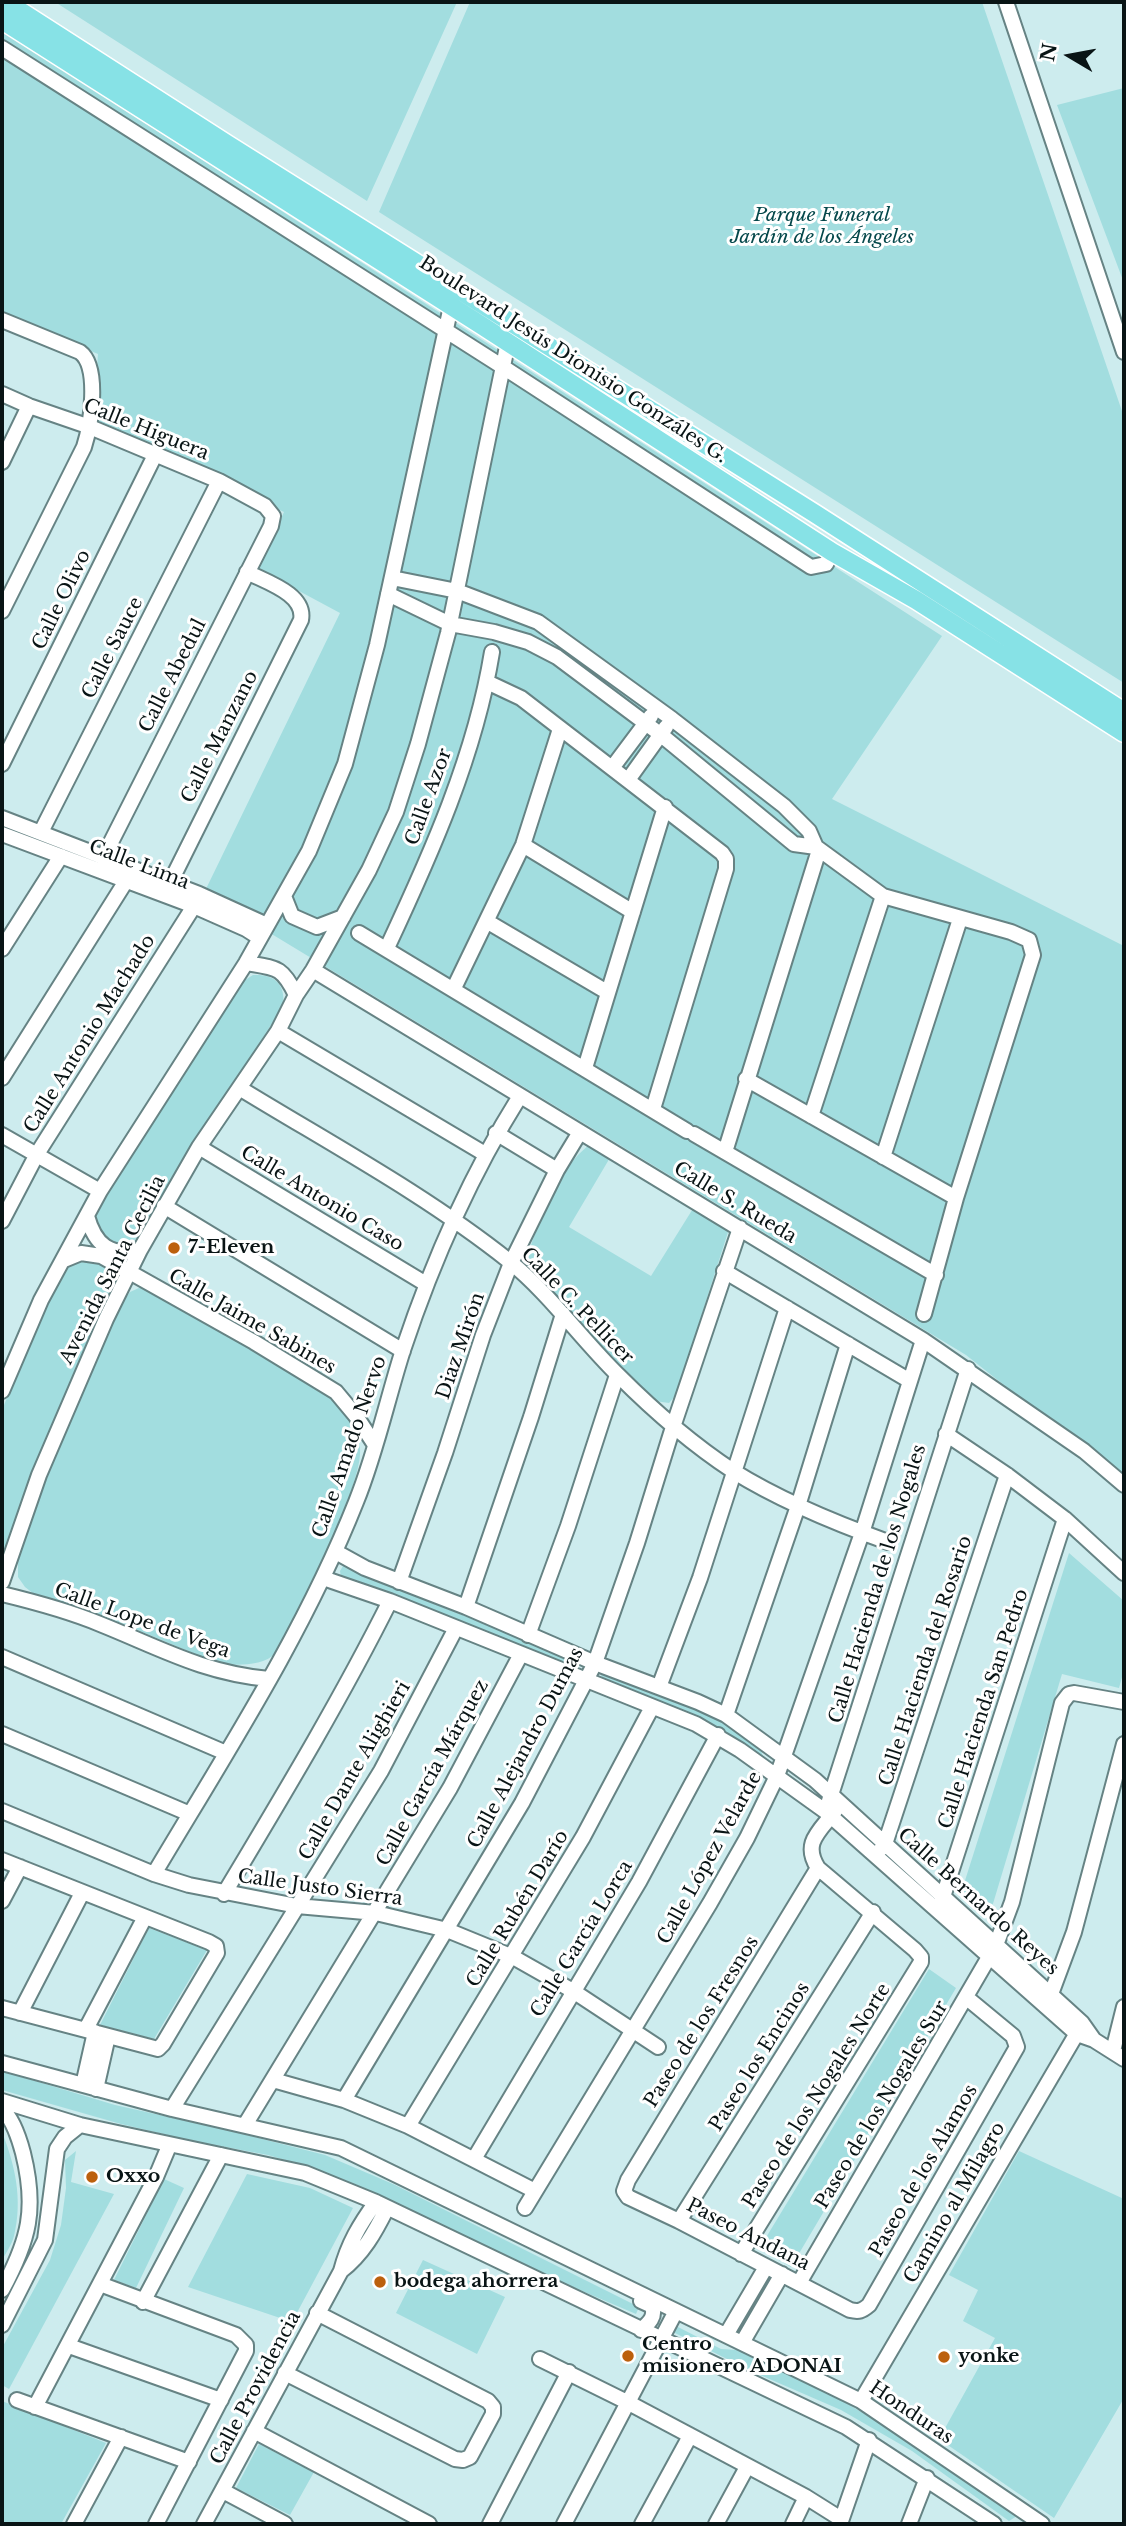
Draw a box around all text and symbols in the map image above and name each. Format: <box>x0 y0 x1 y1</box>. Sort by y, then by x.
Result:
north arrow <box>1035 21 1105 91</box>
text: N <box>1036 41 1062 63</box>
park label: Parque Funeral Jardín de los Ángeles <box>730 205 914 249</box>
street label: Boulevard Jesús Dionisio Gonzáles G. <box>415 252 731 468</box>
street label: Calle Higuera <box>80 395 212 465</box>
street label: Calle Olivo <box>28 546 96 654</box>
street label: Calle Sauce <box>78 593 148 703</box>
street label: Calle Abedul <box>135 616 211 736</box>
street label: Calle Manzano <box>177 667 263 807</box>
street label: Calle Azor <box>401 746 457 848</box>
street label: Calle Lima <box>86 835 192 895</box>
street label: Calle Antonio Machado <box>20 931 160 1137</box>
street label: Calle Antonio Caso <box>236 1141 408 1257</box>
street label: Calle S. Rueda <box>669 1157 801 1249</box>
street label: Avenida Santa Cecilia <box>55 1172 171 1368</box>
place label: 7-Eleven <box>188 1237 274 1259</box>
marker: 7-Eleven <box>166 1240 182 1256</box>
street label: Calle C. Pellicer <box>516 1243 638 1369</box>
street label: Calle Jaime Sabines <box>164 1265 340 1379</box>
street label: Diaz Mirón <box>432 1290 490 1402</box>
street label: Calle Amado Nervo <box>308 1353 392 1541</box>
street label: Calle Hacienda de los Nogales <box>825 1442 931 1726</box>
street label: Calle Hacienda del Rosario <box>875 1533 977 1789</box>
street label: Calle Lope de Vega <box>51 1579 233 1663</box>
street label: Calle Hacienda San Pedro <box>934 1586 1034 1832</box>
street label: Calle Alejandro Dumas <box>463 1644 589 1852</box>
street label: Calle García Márquez <box>372 1676 494 1870</box>
street label: Calle Dante Alighieri <box>294 1677 416 1865</box>
street label: Calle López Velarde <box>653 1768 767 1948</box>
street label: Calle Bernardo Reyes <box>893 1824 1063 1980</box>
street label: Calle Rubén Darío <box>462 1826 574 1992</box>
street label: Calle García Lorca <box>526 1856 638 2022</box>
street label: Calle Justo Sierra <box>236 1865 404 1911</box>
street label: Paseo de los Fresnos <box>640 1932 764 2112</box>
street label: Paseo los Encinos <box>705 1978 815 2136</box>
street label: Paseo de los Nogales Norte <box>738 1979 896 2213</box>
street label: Paseo de los Nogales Sur <box>811 1997 953 2213</box>
street label: Paseo de los Alamos <box>865 2081 983 2261</box>
street label: Camino al Milagro <box>900 2118 1010 2288</box>
place label: Oxxo <box>106 2166 160 2188</box>
marker: Oxxo <box>84 2169 100 2185</box>
street label: Paseo Andana <box>682 2194 814 2276</box>
place label: bodega ahorrera <box>394 2271 559 2293</box>
marker: bodega ahorrera <box>372 2274 388 2290</box>
street label: Calle Providencia <box>206 2307 306 2469</box>
place label: Centro misionero ADONAI <box>642 2334 842 2378</box>
place label: yonke <box>958 2346 1019 2368</box>
marker: Centro misionero ADONAI <box>620 2348 636 2364</box>
marker: yonke <box>936 2349 952 2365</box>
street label: Honduras <box>865 2377 957 2449</box>

